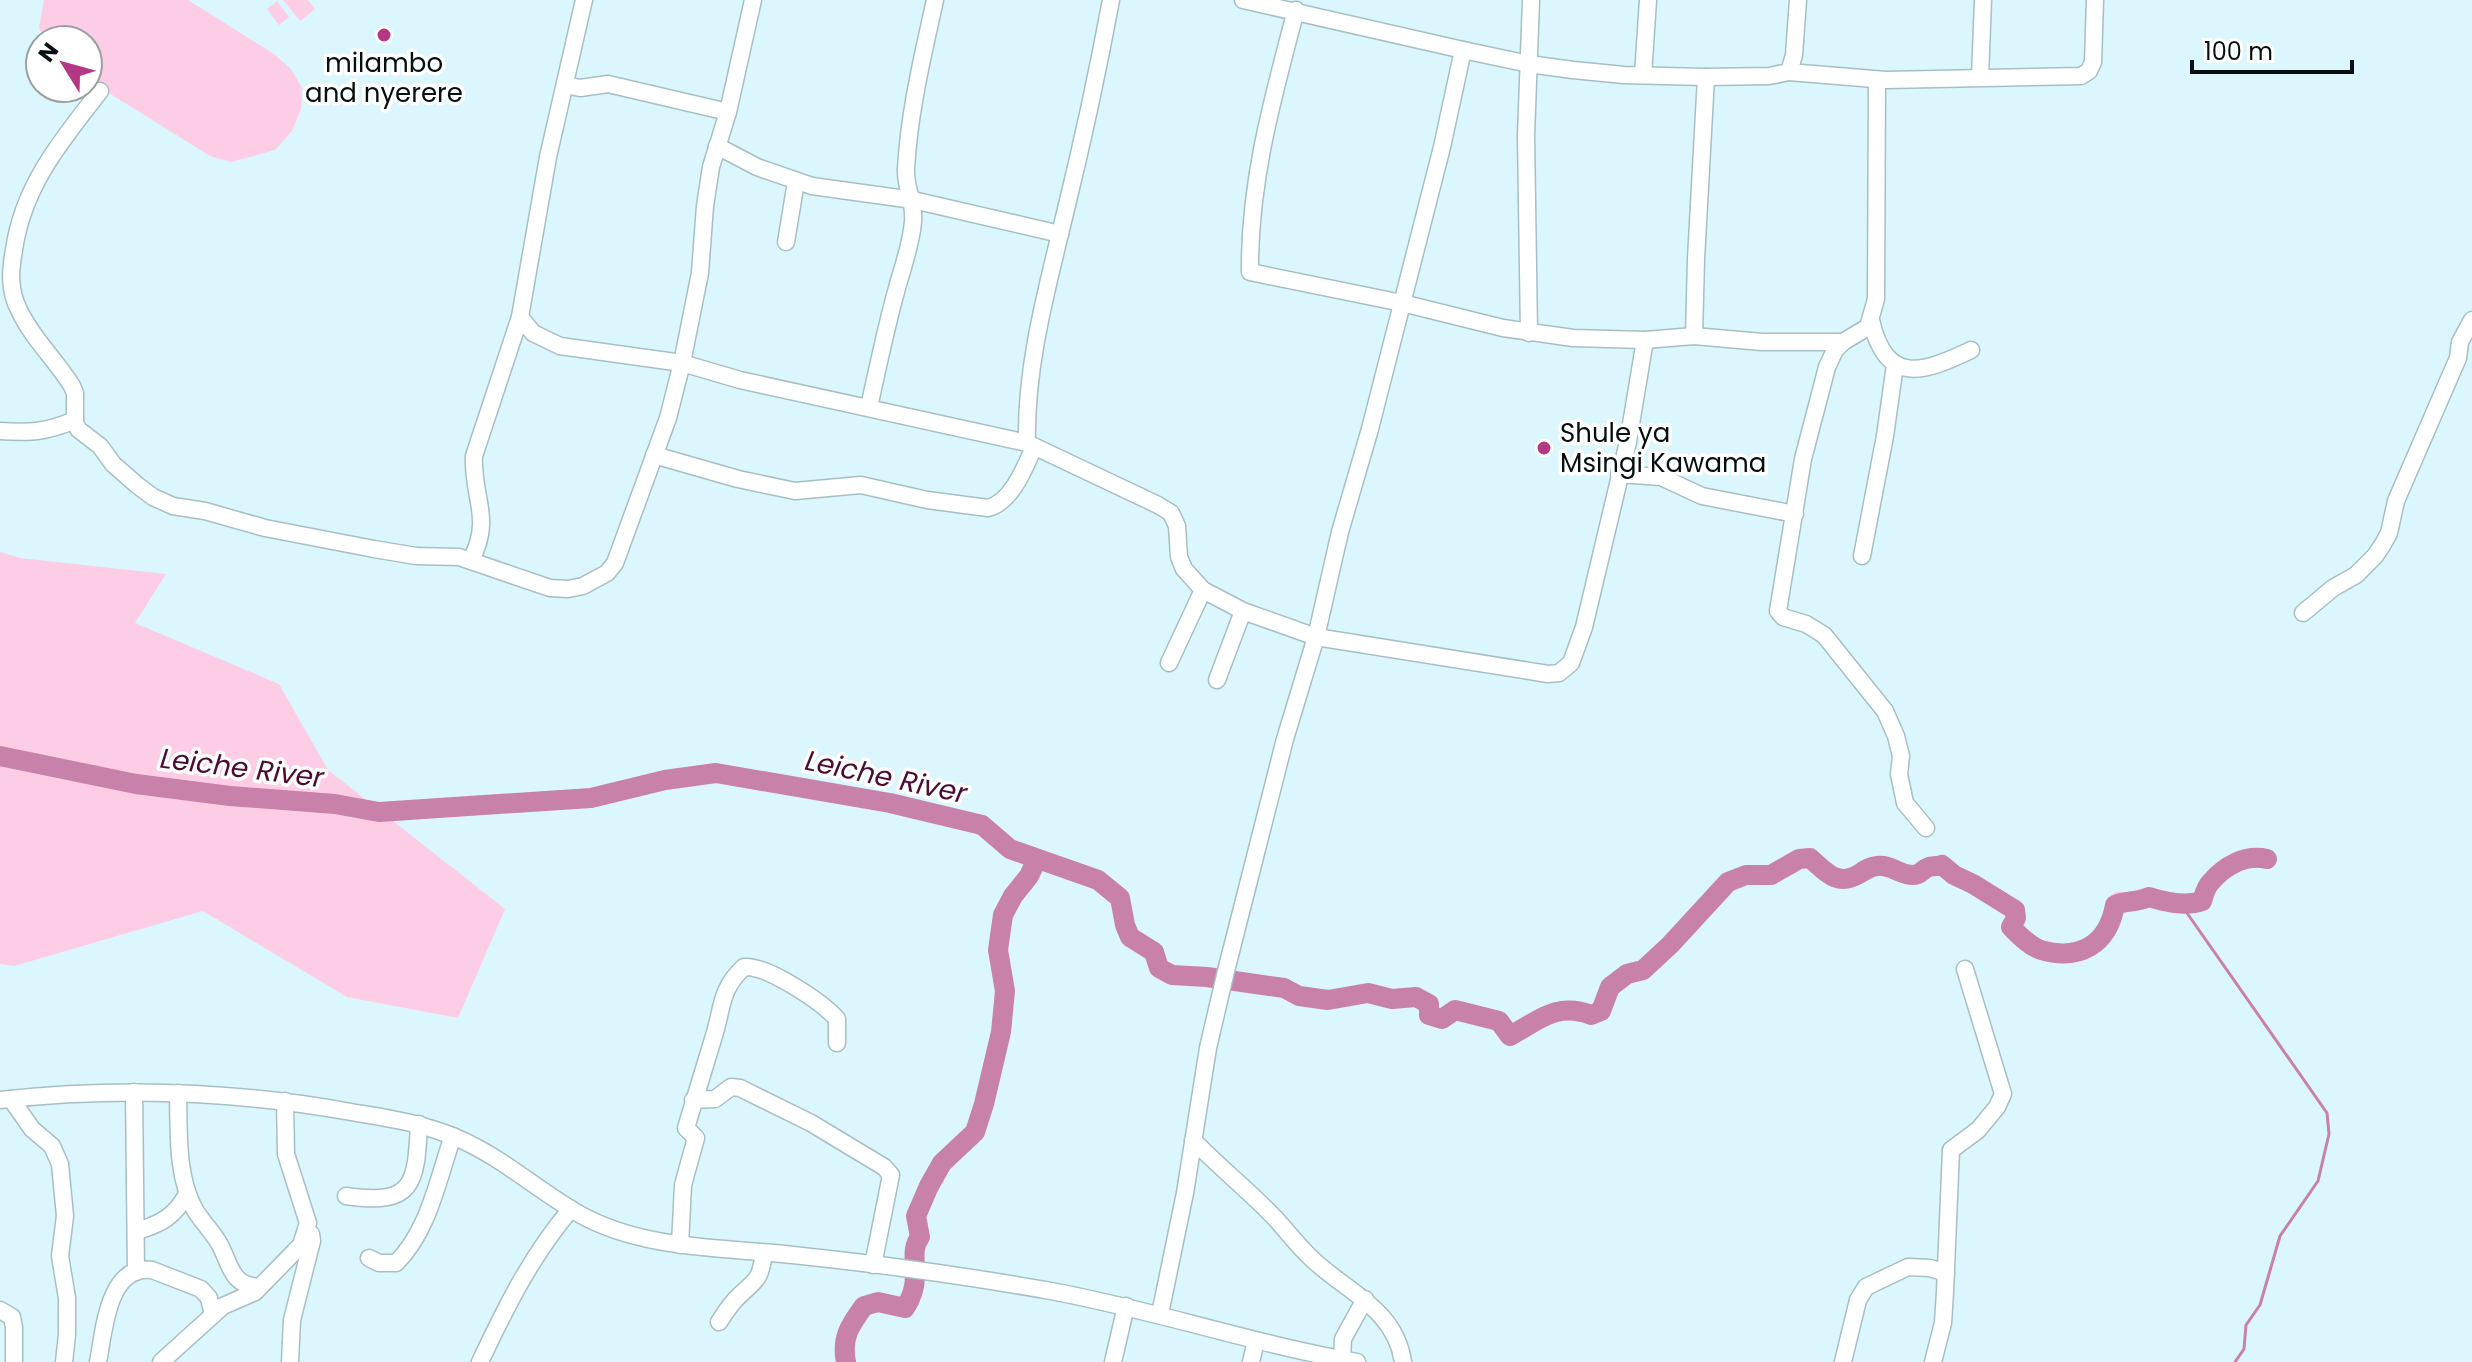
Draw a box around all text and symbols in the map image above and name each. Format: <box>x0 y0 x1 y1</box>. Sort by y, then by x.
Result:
north arrow <box>24 24 104 104</box>
scale bar <box>2192 24 2352 74</box>
marker: milambo and nyerere <box>375 26 393 44</box>
text: 100 m <box>2204 35 2273 68</box>
text: N <box>31 36 66 68</box>
place label: milambo and nyerere <box>305 45 463 111</box>
place label: Shule ya Msingi Kawama <box>1560 415 1766 481</box>
marker: Shule ya Msingi Kawama <box>1535 439 1553 457</box>
water label: Leiche River <box>158 739 327 797</box>
water label: Leiche River <box>802 741 971 813</box>

